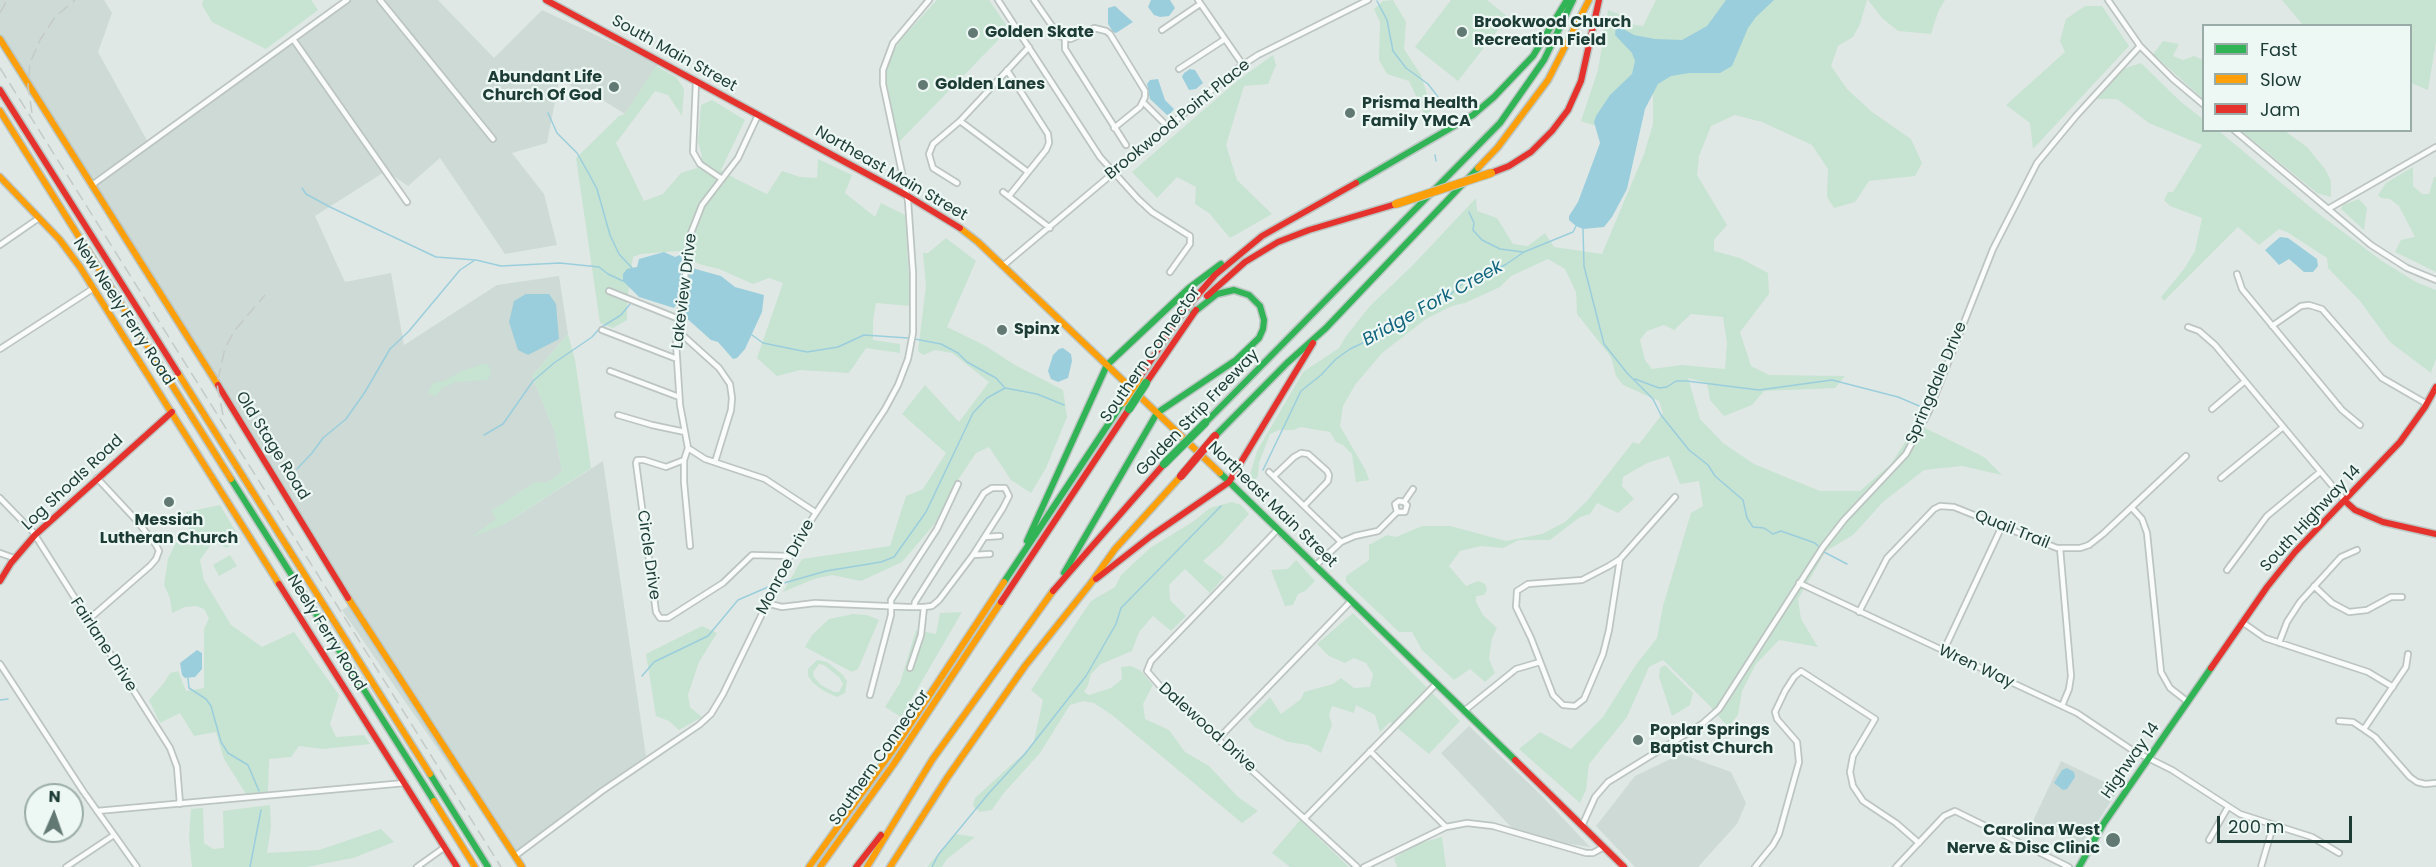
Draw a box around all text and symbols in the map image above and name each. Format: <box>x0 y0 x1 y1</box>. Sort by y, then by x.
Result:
street label: South Main Street <box>608 12 740 96</box>
place label: Brookwood Church Recreation Field <box>1474 13 1631 51</box>
place label: Golden Skate <box>985 23 1094 43</box>
legend <box>2202 24 2412 132</box>
marker: Brookwood Church Recreation Field <box>1455 25 1469 39</box>
marker: Golden Skate <box>966 26 980 40</box>
text: Fast <box>2260 37 2297 62</box>
street label: Brookwood Point Place <box>1102 56 1254 184</box>
text: Slow <box>2260 67 2301 92</box>
place label: Abundant Life Church Of God <box>483 68 602 106</box>
place label: Golden Lanes <box>935 75 1045 95</box>
marker: Golden Lanes <box>916 78 930 92</box>
marker: Abundant Life Church Of God <box>607 80 621 94</box>
place label: Prisma Health Family YMCA <box>1362 94 1478 132</box>
text: Jam <box>2260 97 2300 122</box>
marker: Prisma Health Family YMCA <box>1343 106 1357 120</box>
street label: Northeast Main Street <box>811 123 971 225</box>
street label: Lakeview Drive <box>668 232 702 350</box>
street label: New Neely Ferry Road <box>68 235 178 389</box>
water label: Bridge Fork Creek <box>1359 256 1507 352</box>
street label: Southern Connector <box>1097 284 1205 426</box>
street label: Springdale Drive <box>1903 319 1971 447</box>
place label: Spinx <box>1014 320 1060 340</box>
marker: Spinx <box>995 323 1009 337</box>
street label: Golden Strip Freeway <box>1132 346 1264 480</box>
street label: Old Stage Road <box>231 388 313 504</box>
street label: Log Shoals Road <box>19 431 127 535</box>
street label: Northeast Main Street <box>1203 438 1341 572</box>
street label: South Highway 14 <box>2257 462 2365 576</box>
marker: Messiah Lutheran Church <box>162 495 176 509</box>
street label: Quail Trail <box>1972 506 2052 554</box>
street label: Circle Drive <box>632 509 664 601</box>
place label: Messiah Lutheran Church <box>100 511 238 549</box>
street label: Monroe Drive <box>753 516 819 618</box>
street label: Neely Ferry Road <box>283 571 369 695</box>
street label: Fairlane Drive <box>66 594 140 696</box>
street label: Wren Way <box>1935 641 2017 693</box>
street label: Dalewood Drive <box>1154 679 1260 777</box>
street label: Southern Connector <box>826 687 934 829</box>
street label: Highway 14 <box>2098 719 2164 803</box>
place label: Poplar Springs Baptist Church <box>1650 721 1773 759</box>
marker: Poplar Springs Baptist Church <box>1631 733 1645 747</box>
north arrow <box>24 783 84 843</box>
text: N <box>48 785 61 808</box>
scale bar <box>2220 804 2355 842</box>
text: 200 m <box>2228 814 2284 839</box>
place label: Carolina West Nerve & Disc Clinic <box>1947 821 2100 859</box>
marker: Carolina West Nerve & Disc Clinic <box>2104 831 2122 849</box>

